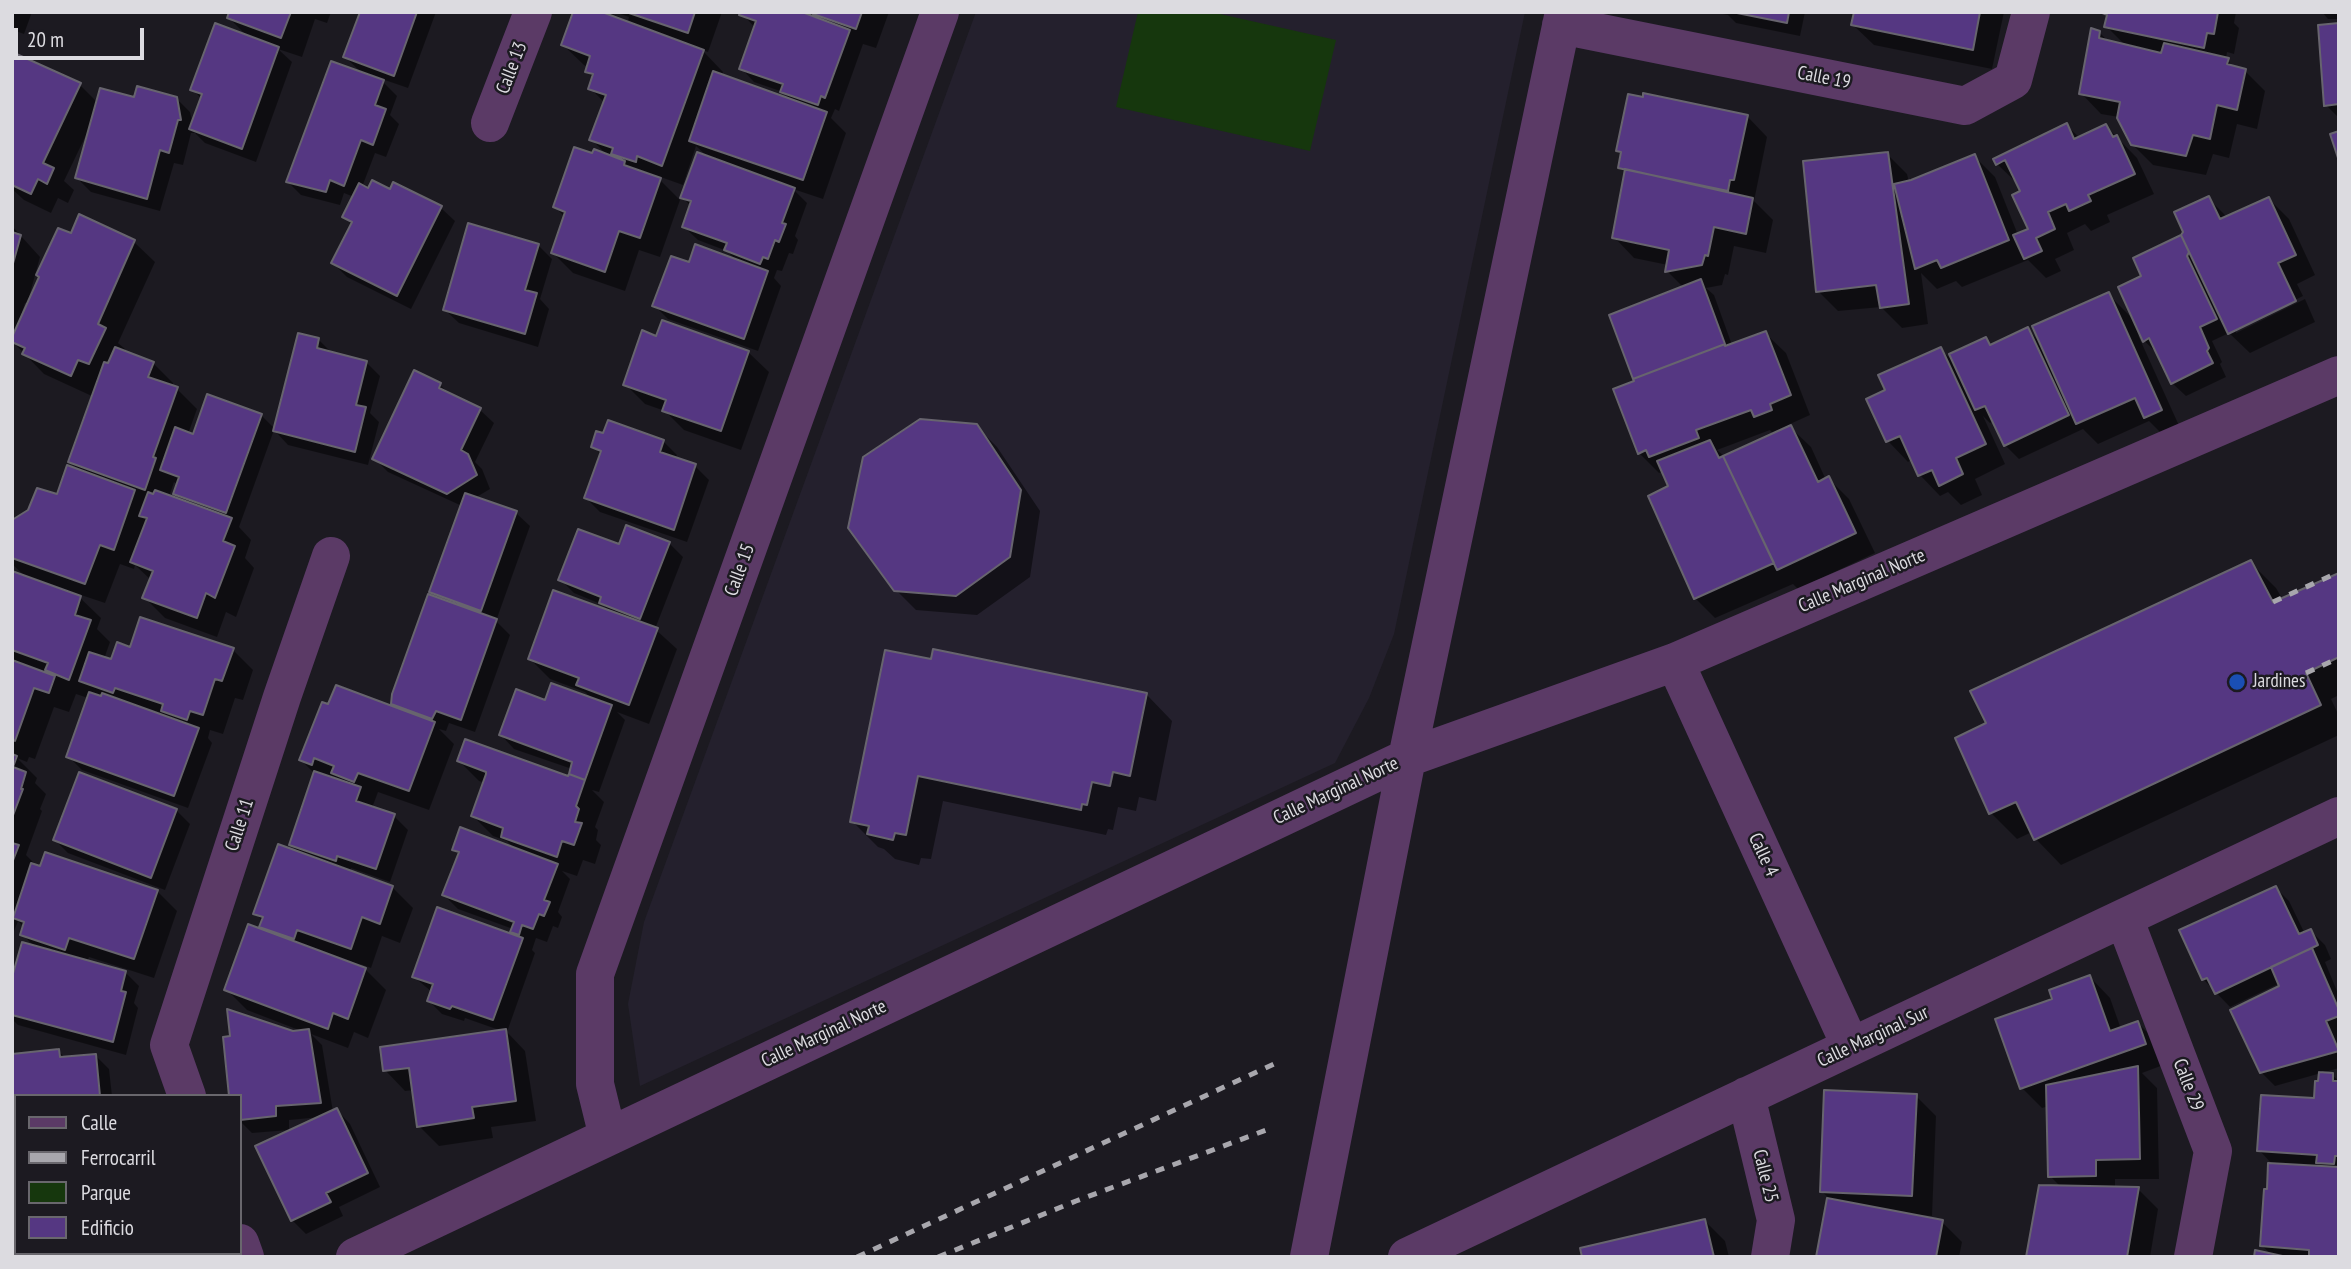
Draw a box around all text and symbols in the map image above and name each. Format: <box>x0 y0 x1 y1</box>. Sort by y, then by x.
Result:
scale bar <box>18 14 147 58</box>
text: 20 m <box>27 26 64 53</box>
street label: Calle 13 <box>492 39 532 97</box>
street label: Calle 19 <box>1795 62 1853 94</box>
street label: Calle 15 <box>720 541 760 599</box>
street label: Calle Marginal Norte <box>1795 544 1929 618</box>
place label: Jardines <box>2253 671 2305 693</box>
marker: Jardines <box>2227 672 2247 692</box>
street label: Calle Marginal Norte <box>1270 752 1402 830</box>
street label: Calle 11 <box>221 796 259 854</box>
street label: Calle 4 <box>1743 830 1783 880</box>
street label: Calle Marginal Norte <box>758 995 890 1073</box>
street label: Calle Marginal Sur <box>1814 1001 1932 1073</box>
street label: Calle 29 <box>2168 1056 2208 1114</box>
legend <box>14 1094 242 1255</box>
text: Calle <box>81 1109 117 1136</box>
text: Ferrocarril <box>81 1144 156 1171</box>
street label: Calle 25 <box>1747 1147 1783 1205</box>
text: Parque <box>81 1179 131 1206</box>
text: Edificio <box>81 1214 134 1241</box>

